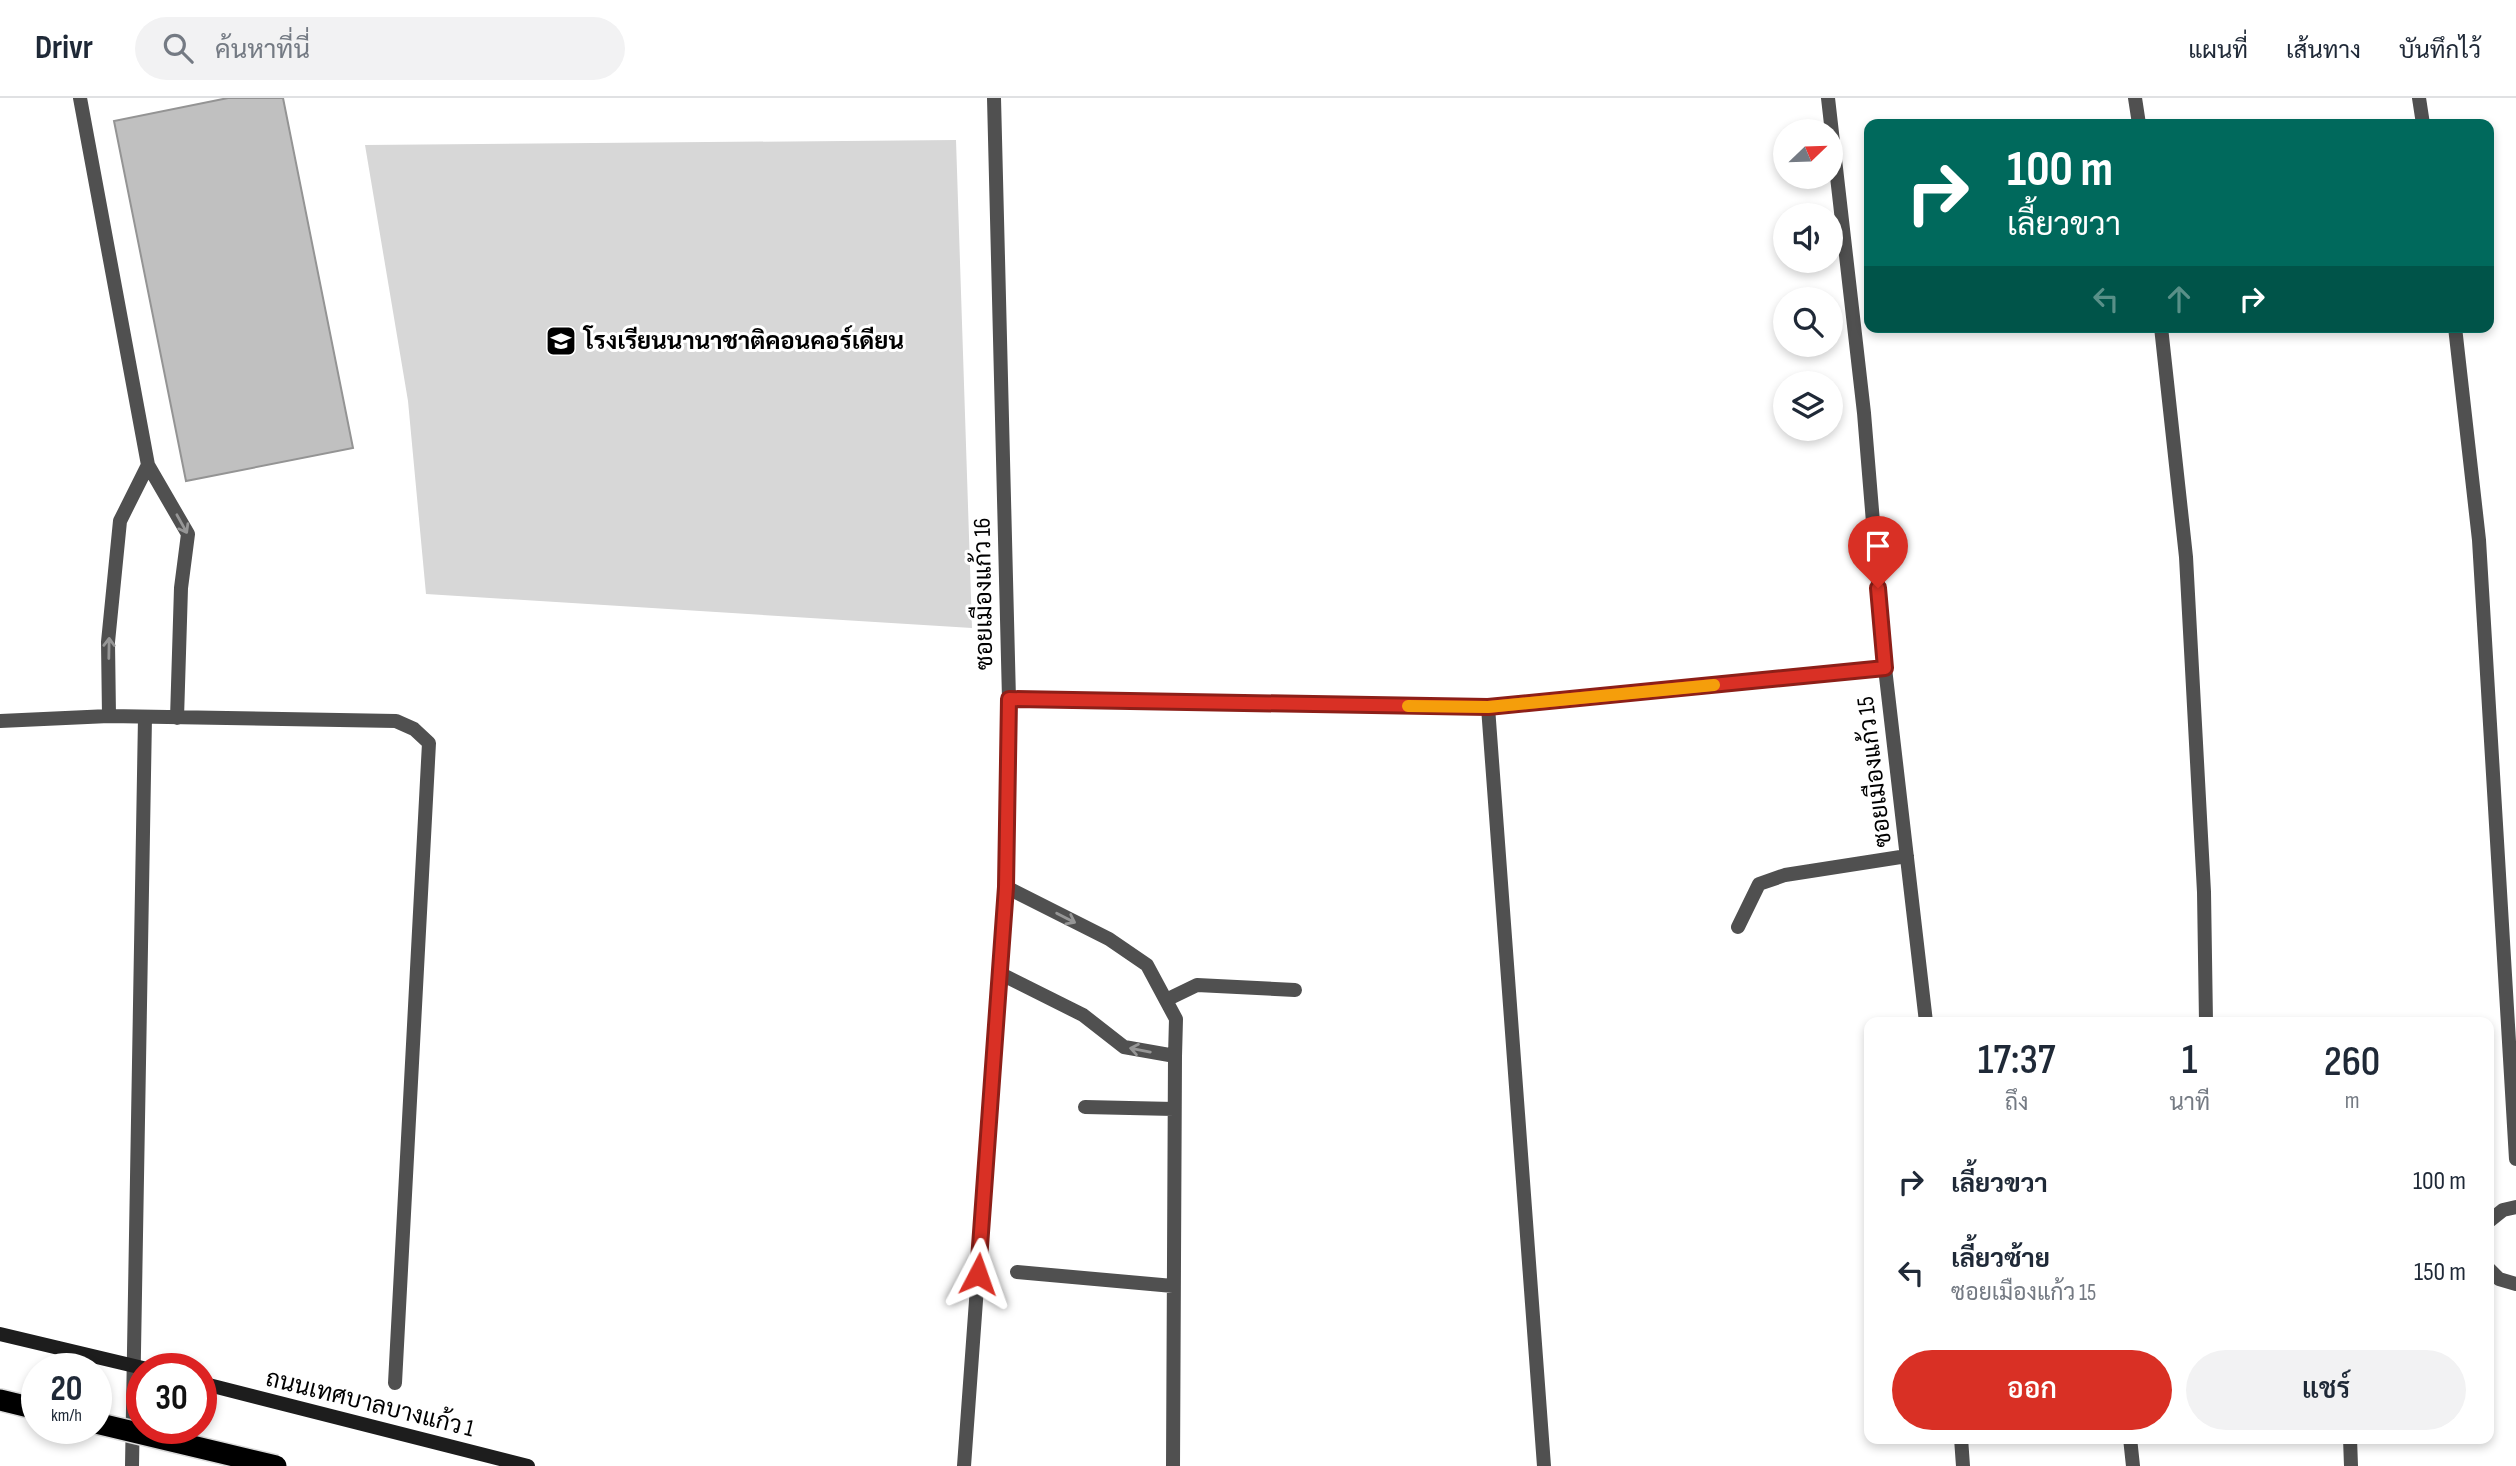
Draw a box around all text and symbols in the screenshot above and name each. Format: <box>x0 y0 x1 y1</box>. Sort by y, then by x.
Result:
search box <box>135 17 625 80</box>
text: Drivr <box>35 28 93 68</box>
icon: search <box>159 29 197 67</box>
text: ค้นหาที่นี่ <box>215 35 310 66</box>
text: แผนที่ <box>2188 36 2248 65</box>
text: เส้นทาง <box>2286 36 2361 65</box>
text: บันทึกไว้ <box>2399 36 2481 65</box>
north arrow <box>1773 119 1843 189</box>
map controls <box>1773 119 1843 441</box>
text: 100 m <box>2007 141 2113 200</box>
icon: right <box>1892 147 1983 238</box>
button: sound <box>1773 203 1843 273</box>
text: เลี้ยวขวา <box>2007 206 2121 245</box>
icon: left <box>2087 280 2125 318</box>
icon: ahead <box>2160 280 2198 318</box>
icon: right <box>2233 280 2271 318</box>
button: search <box>1773 287 1843 357</box>
school or university icon: โรงเรียนนานาชาติคอนคอร์เดียน <box>544 324 578 358</box>
place label: โรงเรียนนานาชาติคอนคอร์เดียน <box>582 325 904 356</box>
button: layers <box>1773 371 1843 441</box>
one-way arrow <box>175 513 189 533</box>
pin <box>1848 516 1908 588</box>
street label: ซอยเมืองแก้ว 16 <box>967 517 999 671</box>
icon: arrive <box>1859 527 1897 565</box>
one-way arrow <box>102 637 116 660</box>
street label: ซอยเมืองแก้ว 15 <box>1850 695 1898 849</box>
one-way arrow <box>1056 911 1076 925</box>
text: 17:37 <box>1978 1035 2055 1086</box>
text: 1 <box>2182 1035 2197 1086</box>
text: 260 <box>2324 1037 2380 1088</box>
one-way arrow <box>1129 1042 1152 1056</box>
text: m <box>2345 1087 2359 1115</box>
text: ถึง <box>2005 1089 2028 1117</box>
text: นาที <box>2169 1089 2210 1117</box>
icon: right <box>1892 1163 1930 1201</box>
text: 100 m <box>2413 1166 2466 1197</box>
text: เลี้ยวขวา <box>1951 1169 2048 1200</box>
position arrow <box>941 1237 1015 1311</box>
text: เลี้ยวซ้าย <box>1951 1244 2050 1275</box>
icon: left <box>1892 1254 1930 1292</box>
text: 150 m <box>2414 1257 2466 1288</box>
text: ซอยเมืองแก้ว 15 <box>1951 1279 2096 1307</box>
button: ออก <box>1892 1350 2172 1430</box>
button: แชร์ <box>2186 1350 2466 1430</box>
speed limit sign: 30 <box>126 1353 217 1444</box>
street label: ถนนเทศบาลบางแก้ว 1 <box>263 1363 478 1444</box>
text: 20 <box>51 1368 83 1411</box>
text: km/h <box>51 1405 82 1426</box>

